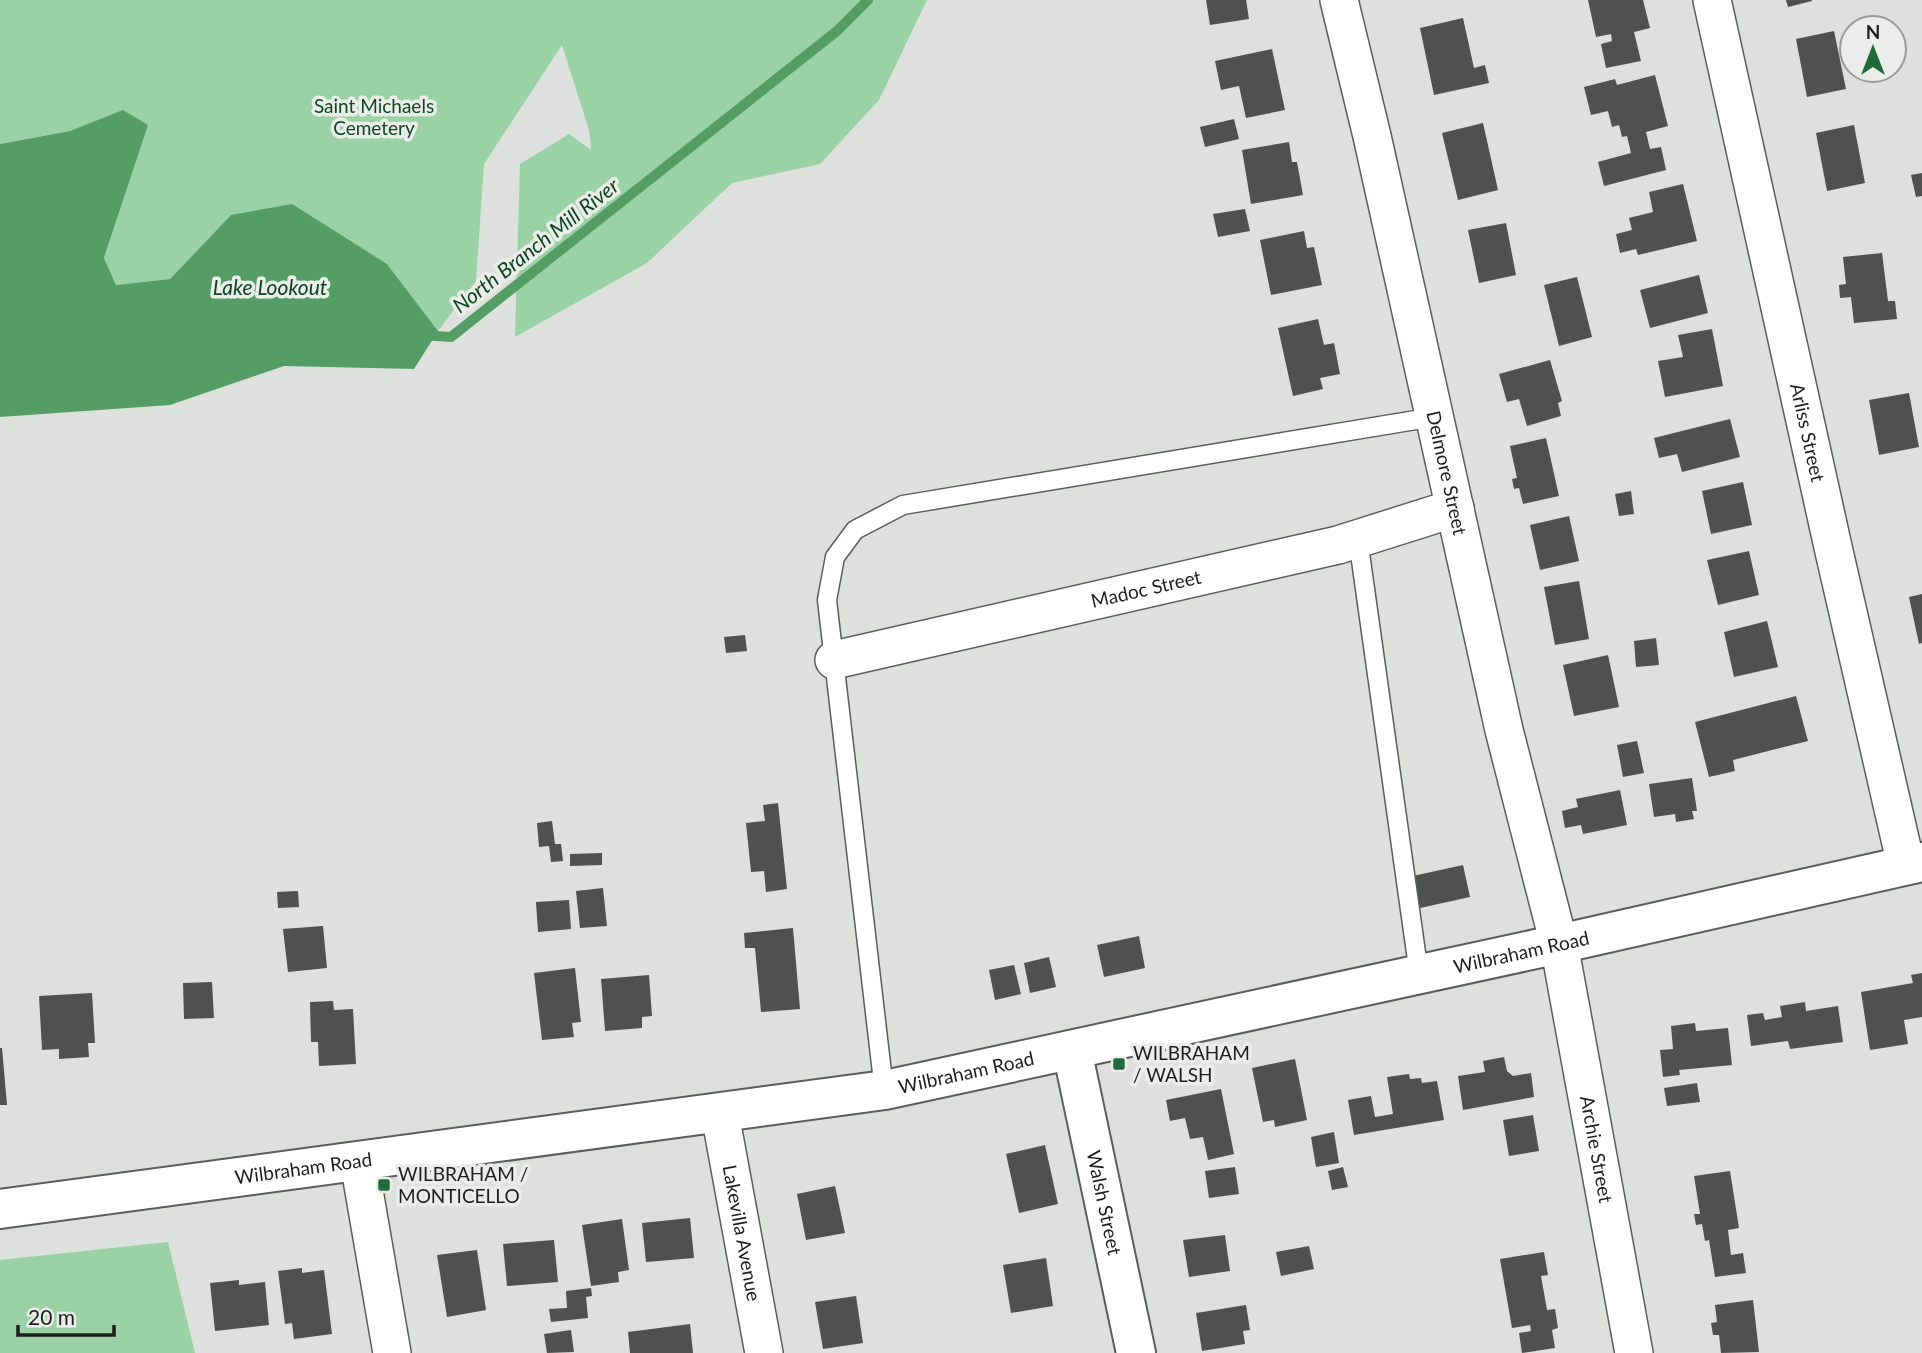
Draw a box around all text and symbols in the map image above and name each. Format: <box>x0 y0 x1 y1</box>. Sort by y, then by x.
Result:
north arrow <box>1838 14 1908 84</box>
text: N <box>1866 20 1880 43</box>
park label: Saint Michaels Cemetery <box>314 94 434 139</box>
water label: North Branch Mill River <box>447 172 624 317</box>
water label: Lake Lookout <box>213 274 328 299</box>
street label: Arliss Street <box>1786 381 1830 484</box>
street label: Delmore Street <box>1422 408 1472 537</box>
street label: Madoc Street <box>1089 565 1203 612</box>
street label: Wilbraham Road <box>1451 926 1591 978</box>
place label: WILBRAHAM / WALSH <box>1133 1041 1250 1086</box>
street label: Wilbraham Road <box>896 1046 1036 1098</box>
marker: WILBRAHAM / WALSH <box>1111 1056 1127 1072</box>
street label: Archie Street <box>1576 1094 1618 1205</box>
street label: Wilbraham Road <box>233 1147 373 1188</box>
street label: Walsh Street <box>1082 1148 1127 1257</box>
place label: WILBRAHAM / MONTICELLO <box>398 1162 528 1207</box>
street label: Lakevilla Avenue <box>719 1163 766 1303</box>
marker: WILBRAHAM / MONTICELLO <box>376 1177 392 1193</box>
scale bar <box>18 1294 114 1338</box>
text: 20 m <box>28 1304 75 1329</box>

